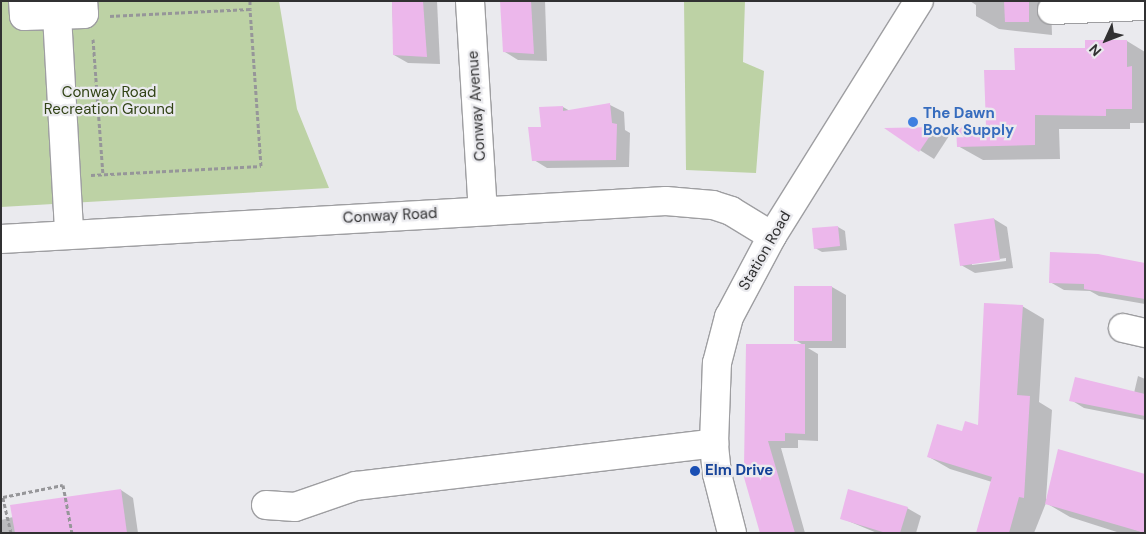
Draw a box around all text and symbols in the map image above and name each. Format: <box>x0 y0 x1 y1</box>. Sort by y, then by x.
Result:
north arrow <box>1081 15 1131 65</box>
text: N <box>1085 40 1105 60</box>
street label: Conway Avenue <box>464 50 490 162</box>
park label: Conway Road Recreation Ground <box>44 83 174 118</box>
place label: The Dawn Book Supply <box>923 104 1014 139</box>
marker: The Dawn Book Supply <box>907 116 919 128</box>
street label: Conway Road <box>342 205 438 227</box>
street label: Station Road <box>735 208 795 294</box>
place label: Elm Drive <box>705 462 773 480</box>
marker: Elm Drive <box>689 465 701 477</box>

